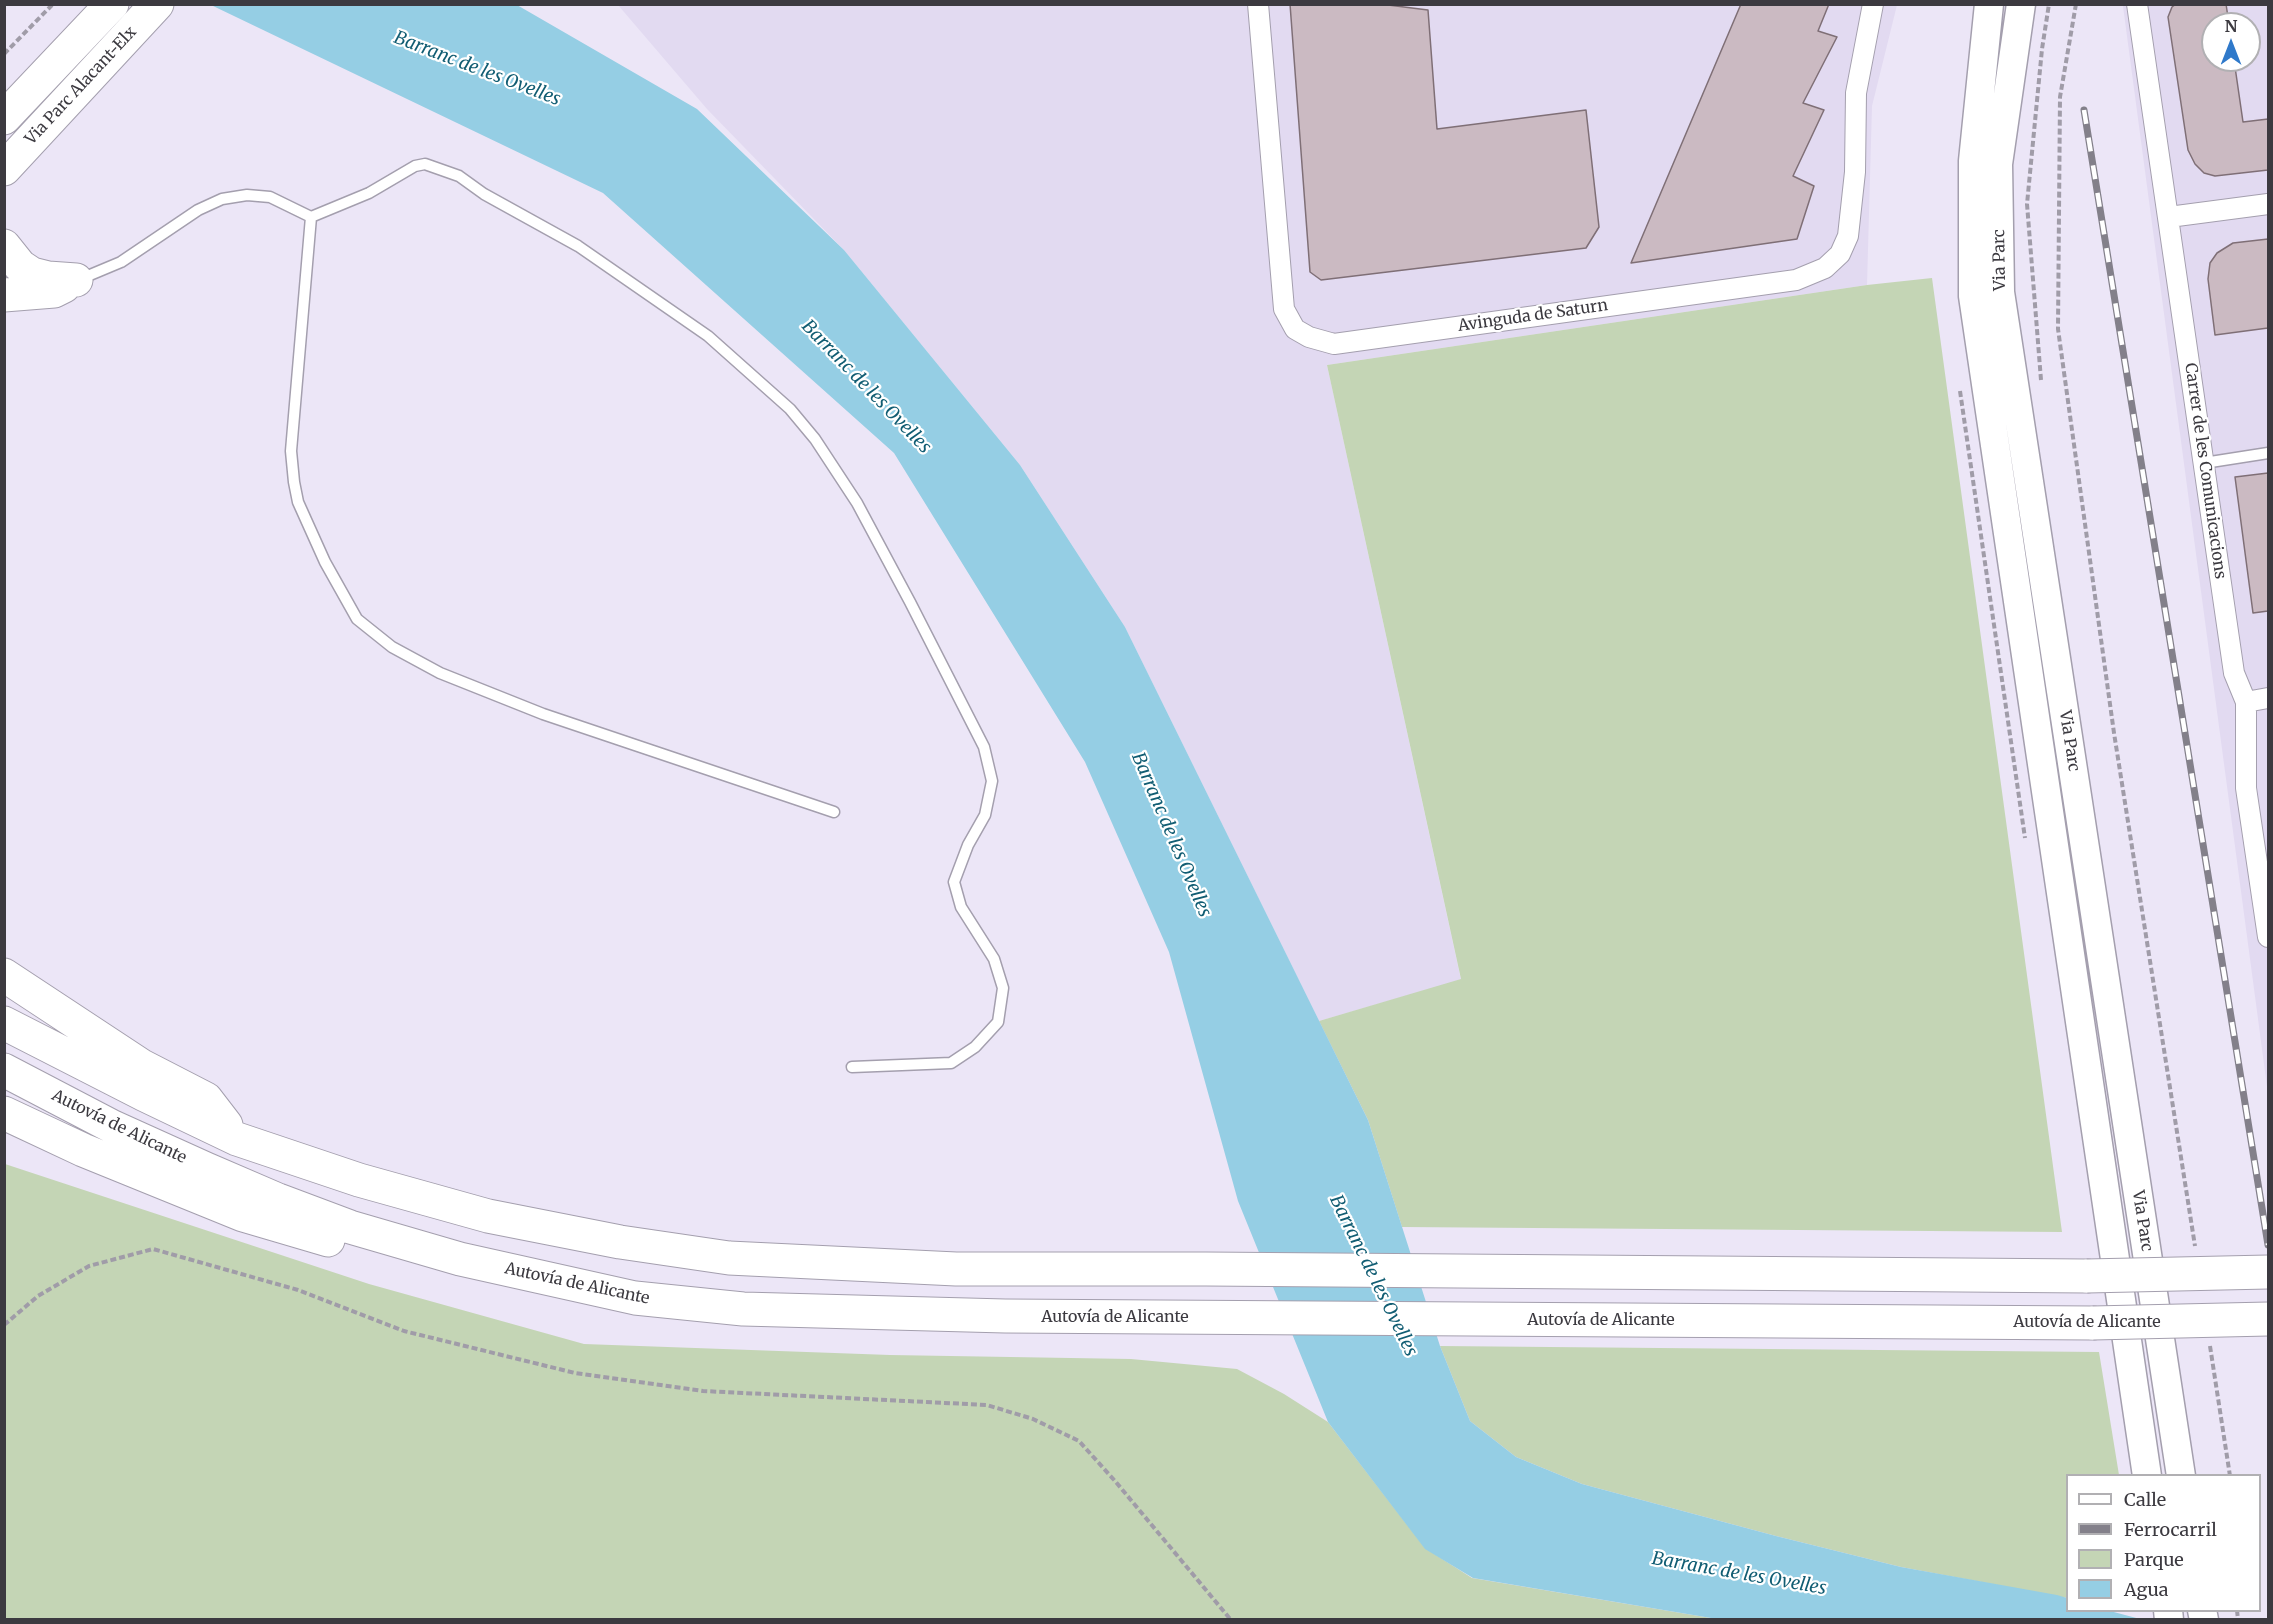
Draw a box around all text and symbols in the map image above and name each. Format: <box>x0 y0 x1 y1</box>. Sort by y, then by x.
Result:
north arrow <box>2201 12 2261 72</box>
text: N <box>2225 16 2237 36</box>
street label: Via Parc Alacant-Elx <box>21 23 141 149</box>
water label: Barranc de les Ovelles <box>391 27 563 111</box>
street label: Via Parc <box>1990 229 2010 291</box>
street label: Avinguda de Saturn <box>1457 296 1609 336</box>
water label: Barranc de les Ovelles <box>797 316 935 458</box>
street label: Carrer de les Comunicacions <box>2180 362 2230 580</box>
street label: Via Parc <box>2055 709 2083 773</box>
water label: Barranc de les Ovelles <box>1127 750 1215 920</box>
street label: Autovía de Alicante <box>49 1086 189 1168</box>
street label: Via Parc <box>2128 1189 2156 1253</box>
water label: Barranc de les Ovelles <box>1325 1192 1421 1360</box>
street label: Autovía de Alicante <box>503 1259 651 1309</box>
street label: Autovía de Alicante <box>1041 1307 1189 1327</box>
street label: Autovía de Alicante <box>1527 1310 1675 1330</box>
street label: Autovía de Alicante <box>2013 1312 2161 1332</box>
legend <box>2066 1474 2261 1612</box>
text: Calle <box>2124 1488 2166 1511</box>
text: Ferrocarril <box>2124 1518 2217 1541</box>
water label: Barranc de les Ovelles <box>1650 1548 1828 1600</box>
text: Parque <box>2124 1548 2184 1571</box>
text: Agua <box>2124 1578 2169 1601</box>

